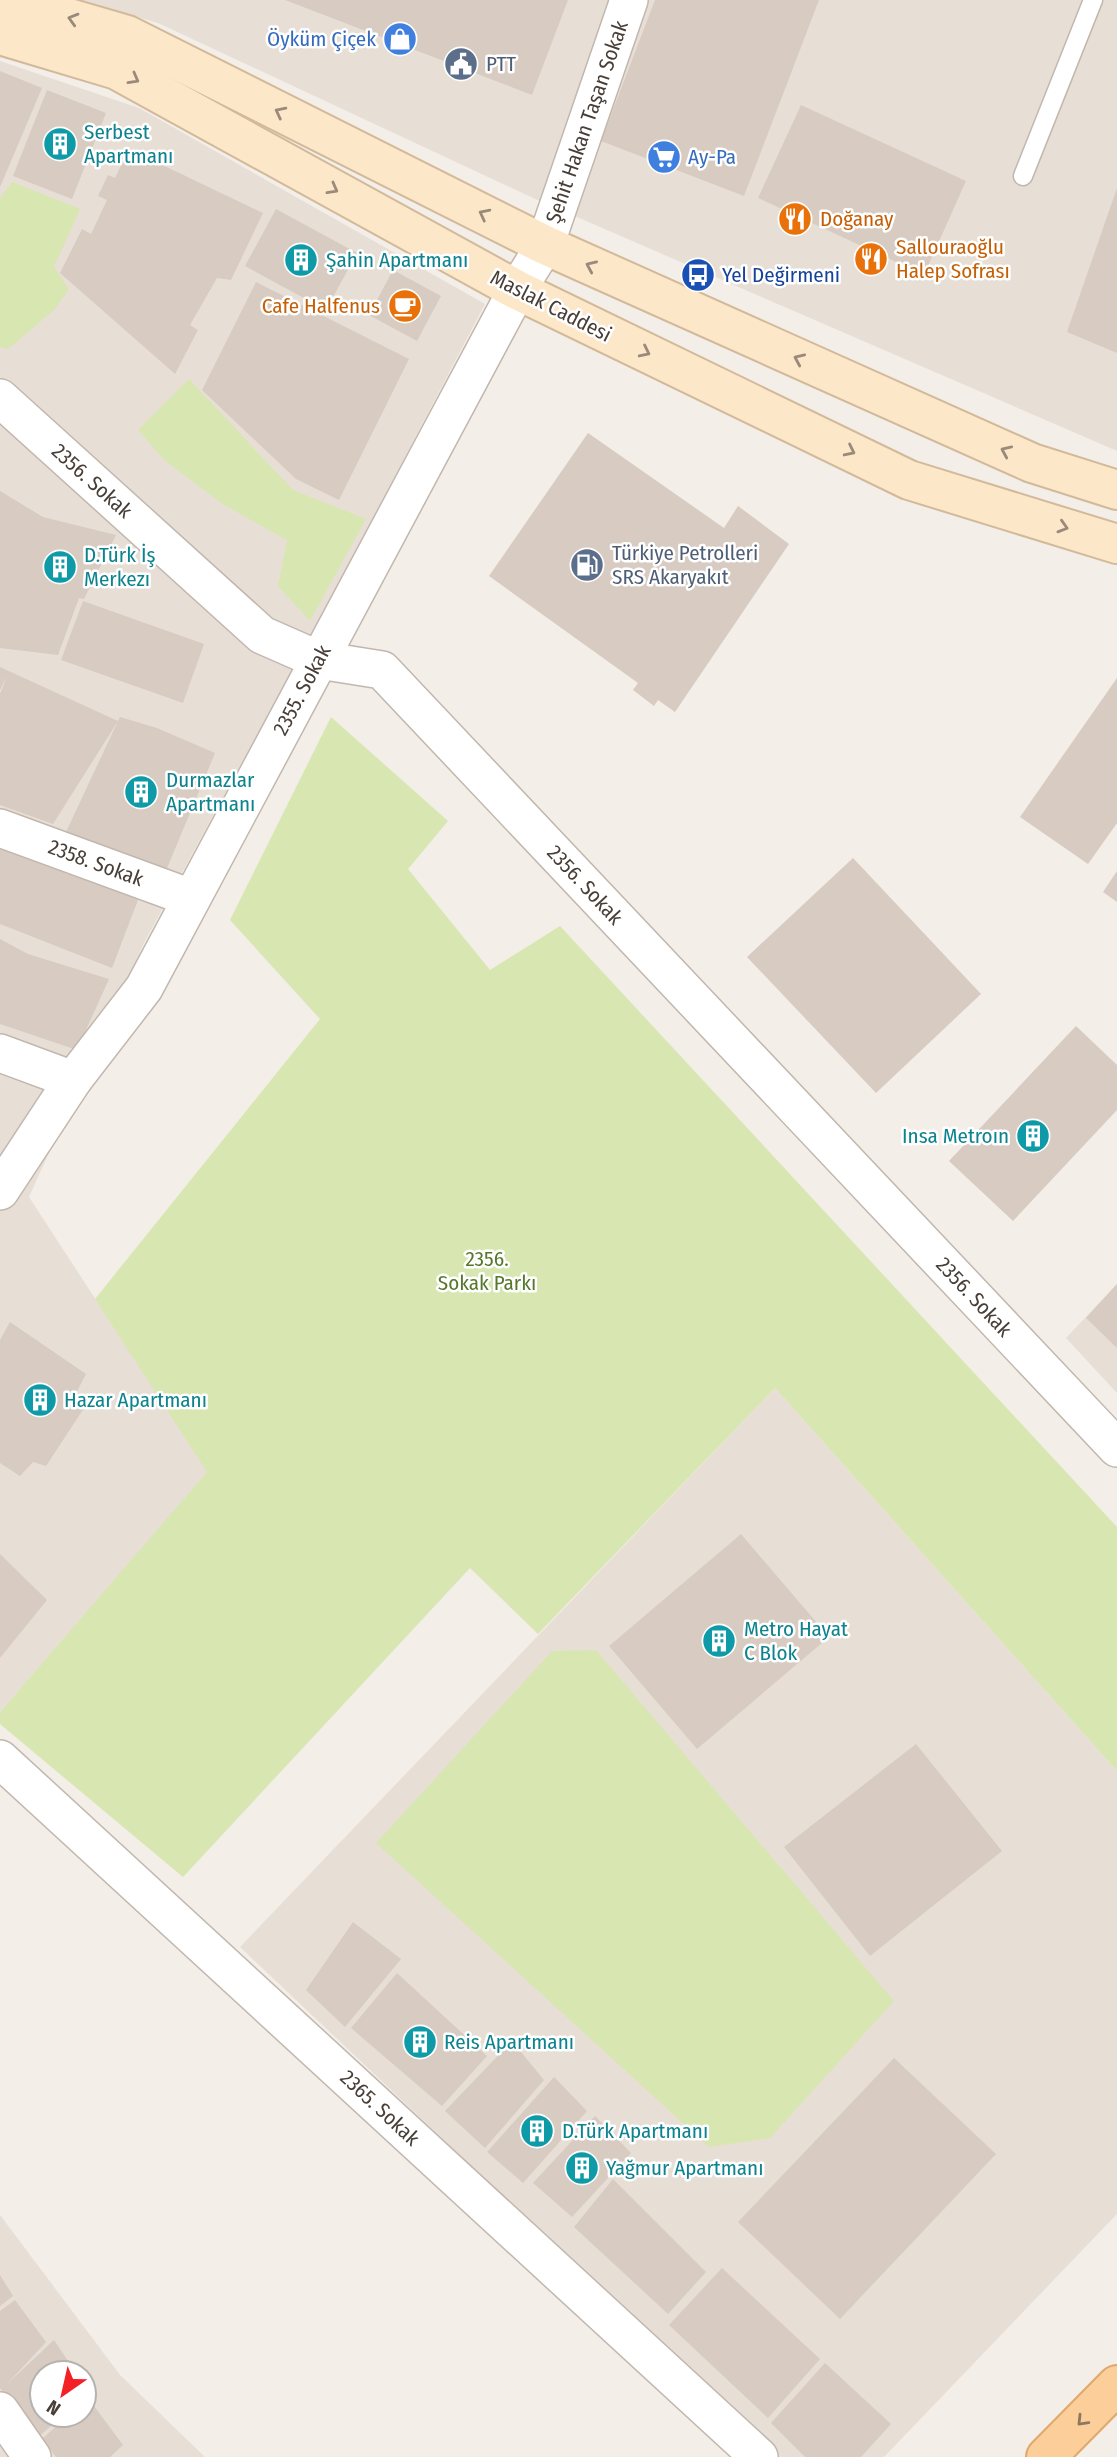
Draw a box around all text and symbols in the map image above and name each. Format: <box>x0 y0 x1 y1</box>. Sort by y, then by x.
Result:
one-way arrow <box>68 13 80 28</box>
street label: Şehit Hakan Taşan Sokak <box>540 17 634 227</box>
shop icon: Öyküm Çiçek <box>381 20 419 58</box>
place label: Öyküm Çiçek <box>267 26 376 52</box>
public building icon: PTT <box>442 45 480 83</box>
place label: PTT <box>486 51 516 77</box>
one-way arrow <box>127 71 139 85</box>
one-way arrow <box>275 106 287 120</box>
place label: Serbest Apartmanı <box>84 119 173 169</box>
building icon: Serbest Apartmanı <box>41 125 79 163</box>
supermarket icon: Ay-Pa <box>645 138 683 176</box>
place label: Ay-Pa <box>688 144 736 170</box>
one-way arrow <box>326 181 339 194</box>
restaurant icon: Doğanay <box>776 200 814 238</box>
place label: Doğanay <box>820 206 894 232</box>
one-way arrow <box>479 209 491 223</box>
place label: Sallouraoğlu Halep Sofrası <box>896 234 1010 284</box>
restaurant icon: Sallouraoğlu Halep Sofrası <box>852 240 890 278</box>
building icon: Şahin Apartmanı <box>282 241 320 279</box>
place label: Şahin Apartmanı <box>326 247 468 273</box>
bus stop icon: Yel Değirmeni <box>679 256 717 294</box>
one-way arrow <box>586 260 598 274</box>
place label: Yel Değirmeni <box>722 262 840 288</box>
street label: Maslak Caddesi <box>486 264 616 348</box>
cafe icon: Cafe Halfenus <box>386 287 424 325</box>
place label: Cafe Halfenus <box>262 293 380 319</box>
one-way arrow <box>638 344 650 358</box>
one-way arrow <box>793 353 806 367</box>
street label: 2356. Sokak <box>46 438 138 524</box>
one-way arrow <box>842 443 855 457</box>
one-way arrow <box>1001 445 1014 459</box>
one-way arrow <box>1057 519 1069 534</box>
place label: Türkiye Petrolleri SRS Akaryakıt <box>612 540 758 590</box>
place label: D.Türk İş Merkezı <box>84 542 155 592</box>
fuel station icon: Türkiye Petrolleri SRS Akaryakıt <box>568 546 606 584</box>
building icon: D.Türk İş Merkezı <box>41 548 79 586</box>
street label: 2355. Sokak <box>267 640 337 739</box>
place label: Durmazlar Apartmanı <box>166 767 255 817</box>
building icon: Durmazlar Apartmanı <box>122 773 160 811</box>
street label: 2358. Sokak <box>45 834 147 892</box>
street label: 2356. Sokak <box>542 840 628 930</box>
building icon: Insa Metroın <box>1014 1117 1052 1155</box>
place label: Insa Metroın <box>902 1123 1009 1149</box>
park label: 2356. Sokak Parkı <box>438 1246 536 1296</box>
street label: 2356. Sokak <box>931 1252 1017 1342</box>
building icon: Hazar Apartmanı <box>21 1381 59 1419</box>
place label: Hazar Apartmanı <box>64 1387 207 1413</box>
place label: Metro Hayat C Blok <box>744 1616 848 1666</box>
building icon: Metro Hayat C Blok <box>700 1622 738 1660</box>
building icon: Reis Apartmanı <box>401 2023 439 2061</box>
place label: Reis Apartmanı <box>444 2029 574 2055</box>
street label: 2365. Sokak <box>335 2065 425 2151</box>
building icon: D.Türk Apartmanı <box>518 2112 556 2150</box>
place label: D.Türk Apartmanı <box>562 2118 708 2144</box>
building icon: Yağmur Apartmanı <box>563 2149 601 2187</box>
place label: Yağmur Apartmanı <box>606 2155 763 2181</box>
north arrow <box>28 2359 98 2429</box>
text: N <box>43 2395 65 2420</box>
one-way arrow <box>1077 2413 1090 2426</box>

